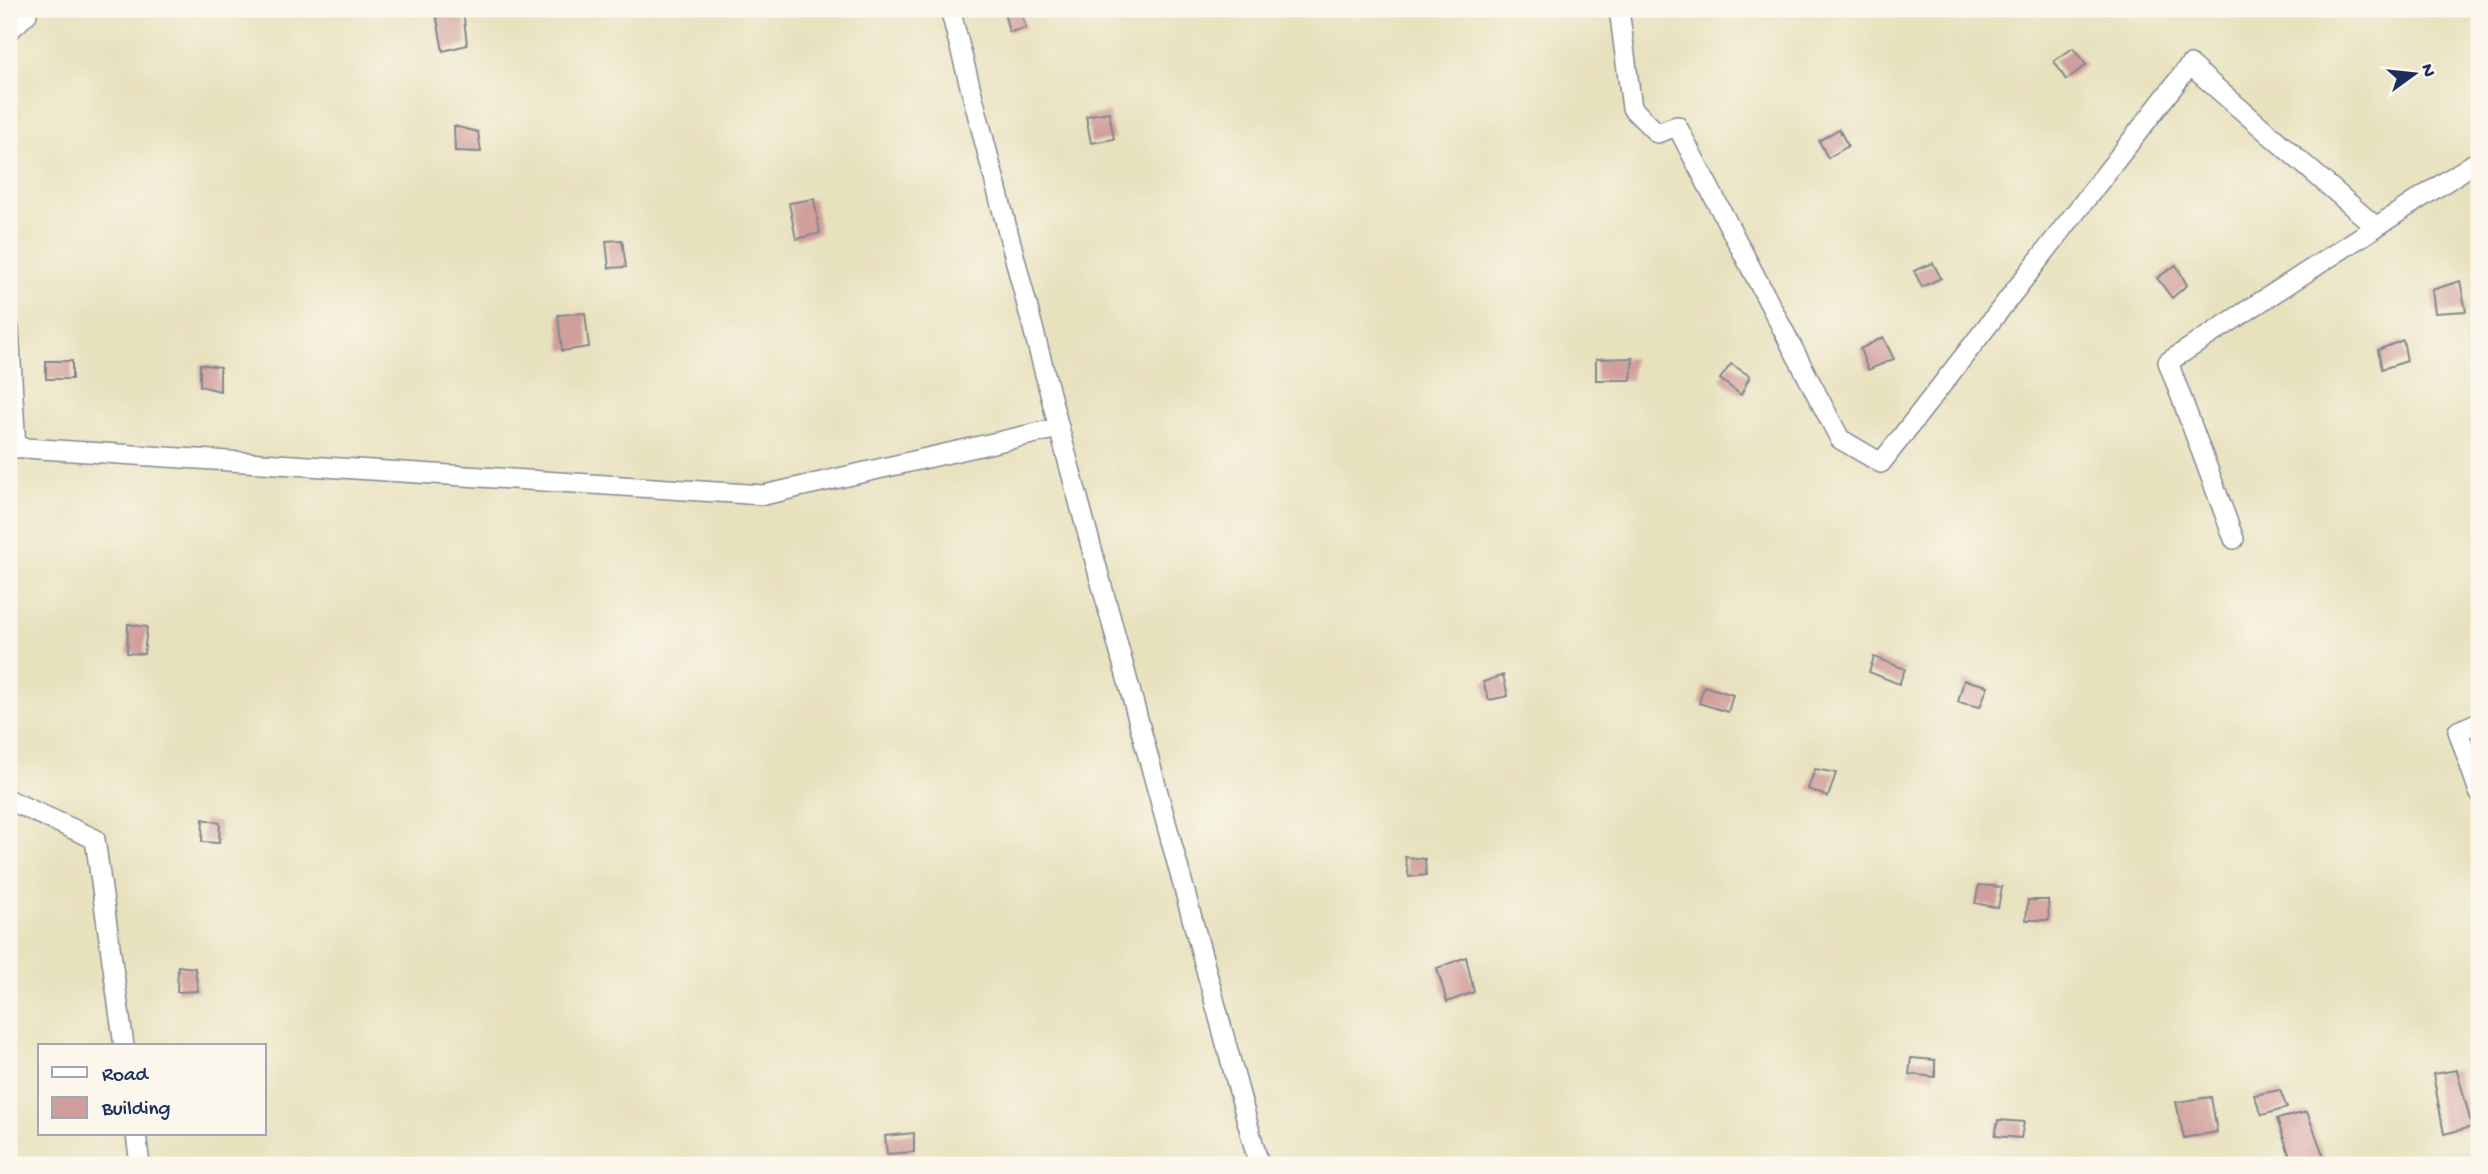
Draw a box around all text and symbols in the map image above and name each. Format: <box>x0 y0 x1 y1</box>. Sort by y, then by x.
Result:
north arrow <box>2380 38 2450 108</box>
text: N <box>2414 62 2440 79</box>
legend <box>38 1044 266 1136</box>
text: Road <box>102 1064 150 1089</box>
text: Building <box>101 1098 171 1123</box>

